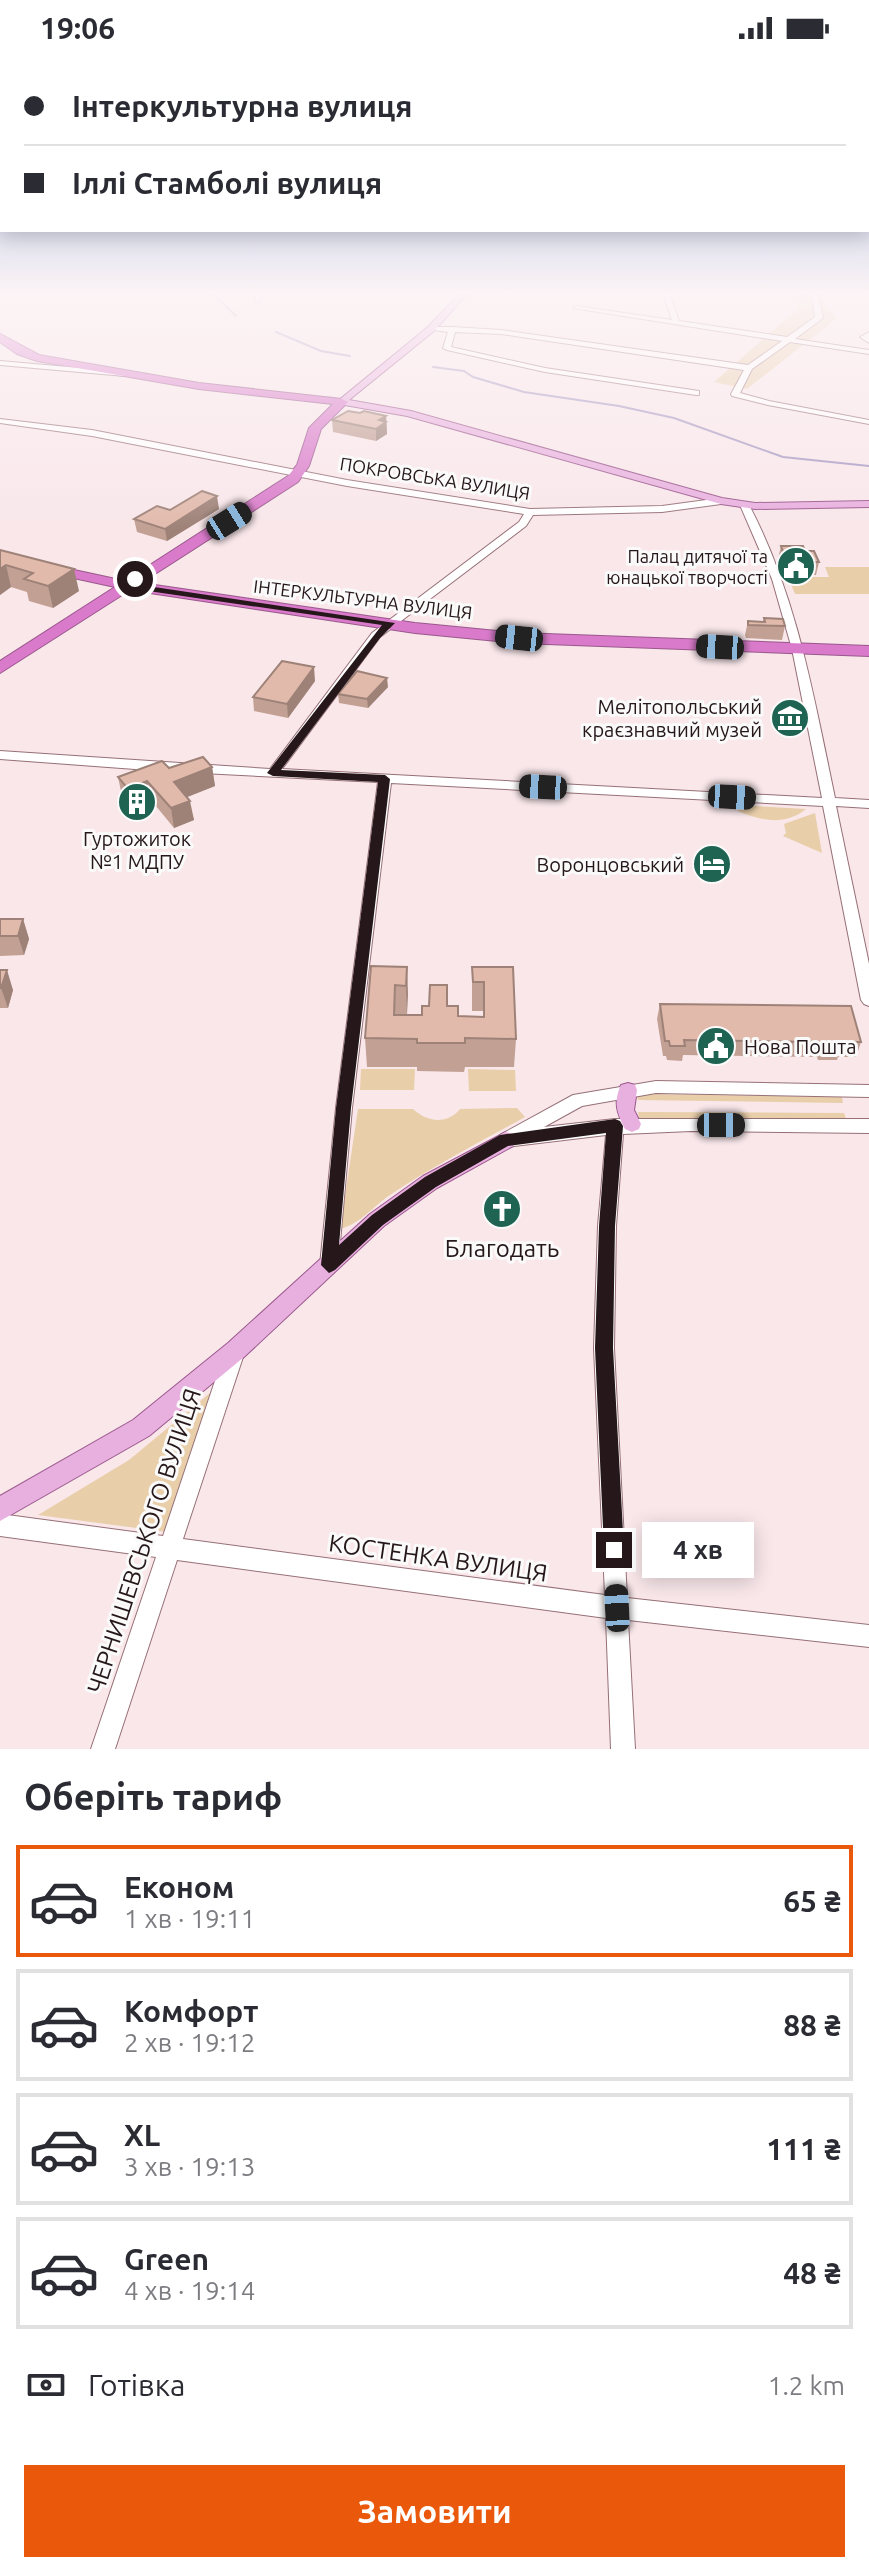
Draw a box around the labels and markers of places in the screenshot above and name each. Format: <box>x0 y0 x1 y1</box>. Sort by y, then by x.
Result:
public building icon: Палац дитячої та юнацької творчості <box>775 545 817 587</box>
place label: Палац дитячої та юнацької творчості <box>606 546 768 587</box>
place label: Мелітопольський краєзнавчий музей <box>582 695 762 741</box>
museum icon: Мелітопольський краєзнавчий музей <box>769 697 811 739</box>
building icon: Гуртожиток №1 МДПУ <box>116 781 158 823</box>
place label: Гуртожиток №1 МДПУ <box>83 827 191 873</box>
hotel icon: Воронцовський <box>691 843 733 885</box>
place label: Воронцовський <box>537 853 684 876</box>
public building icon: Нова Пошта <box>695 1025 737 1067</box>
place label: Нова Пошта <box>744 1035 856 1058</box>
church icon: Благодать <box>481 1188 523 1230</box>
place label: Благодать <box>445 1235 559 1262</box>

